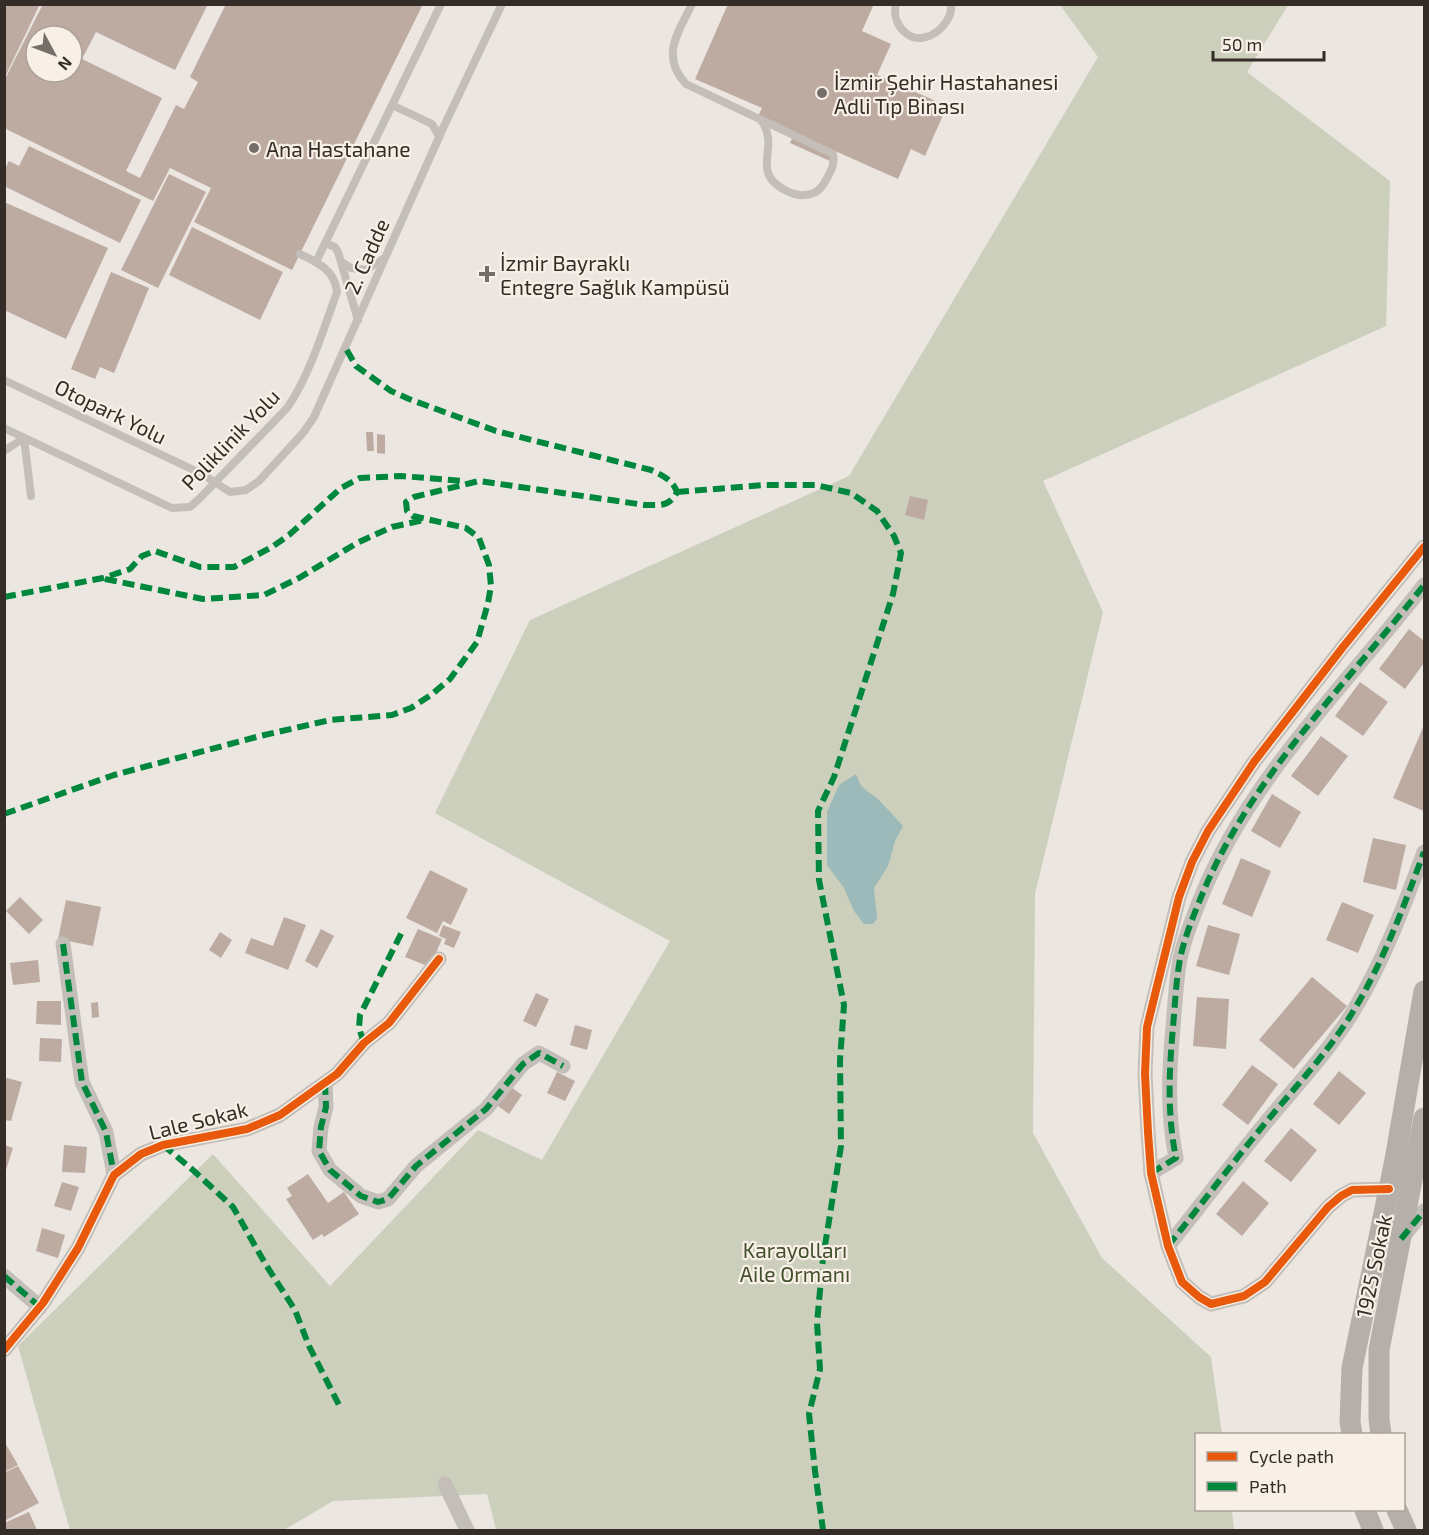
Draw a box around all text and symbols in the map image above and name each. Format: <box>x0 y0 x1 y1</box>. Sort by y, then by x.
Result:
north arrow <box>24 24 84 84</box>
scale bar <box>1213 24 1324 62</box>
text: 50 m <box>1222 33 1262 55</box>
text: N <box>55 54 77 75</box>
place label: İzmir Şehir Hastahanesi Adli Tıp Binası <box>834 69 1058 118</box>
marker: İzmir Şehir Hastahanesi Adli Tıp Binası <box>815 86 829 100</box>
place label: Ana Hastahane <box>266 136 410 161</box>
marker: Ana Hastahane <box>247 141 261 155</box>
street label: 2. Cadde <box>338 214 394 298</box>
place label: İzmir Bayraklı Entegre Sağlık Kampüsü <box>500 250 730 299</box>
marker: İzmir Bayraklı Entegre Sağlık Kampüsü <box>478 265 496 283</box>
street label: Otopark Yolu <box>51 373 171 449</box>
street label: Poliklinik Yolu <box>176 383 284 495</box>
street label: Lale Sokak <box>146 1096 250 1144</box>
street label: 1925 Sokak <box>1350 1212 1396 1320</box>
park label: Karayolları Aile Ormanı <box>740 1237 850 1286</box>
legend <box>1195 1433 1405 1511</box>
text: Cycle path <box>1249 1445 1334 1467</box>
text: Path <box>1249 1475 1287 1497</box>

